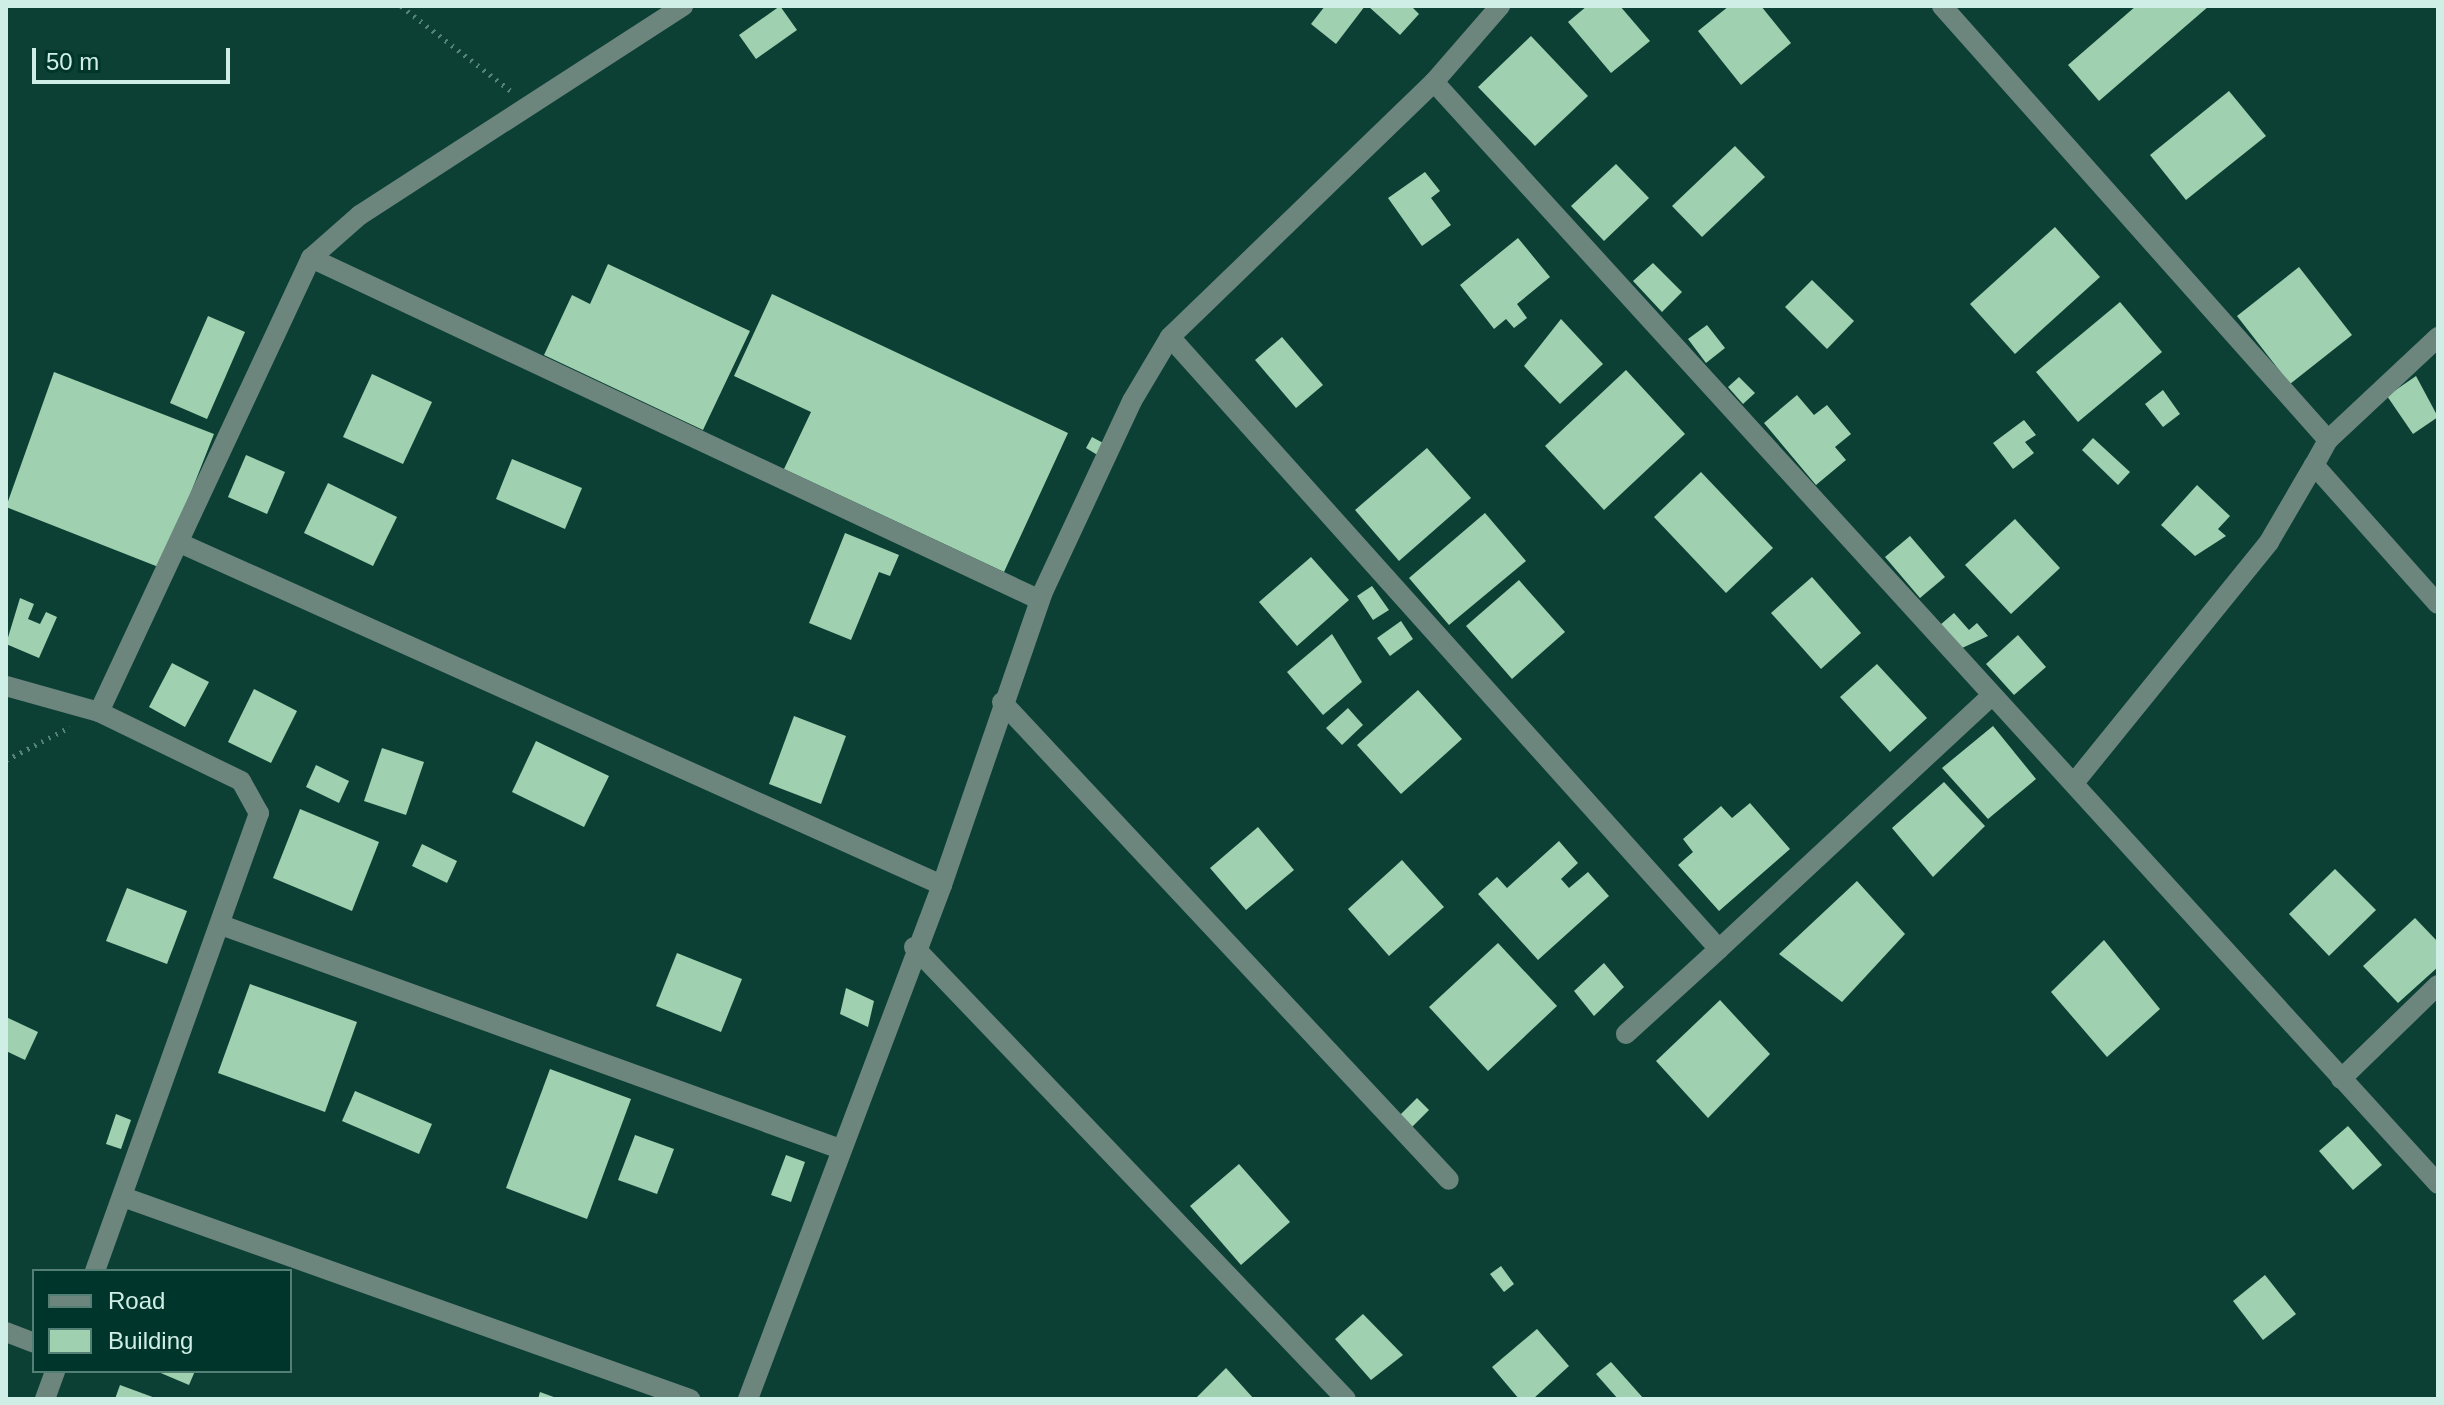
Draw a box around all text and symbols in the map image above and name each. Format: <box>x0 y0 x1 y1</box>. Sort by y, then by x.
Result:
scale bar <box>36 32 234 82</box>
text: 50 m <box>46 48 99 75</box>
legend <box>32 1269 292 1373</box>
text: Road <box>108 1287 165 1314</box>
text: Building <box>108 1327 193 1354</box>

